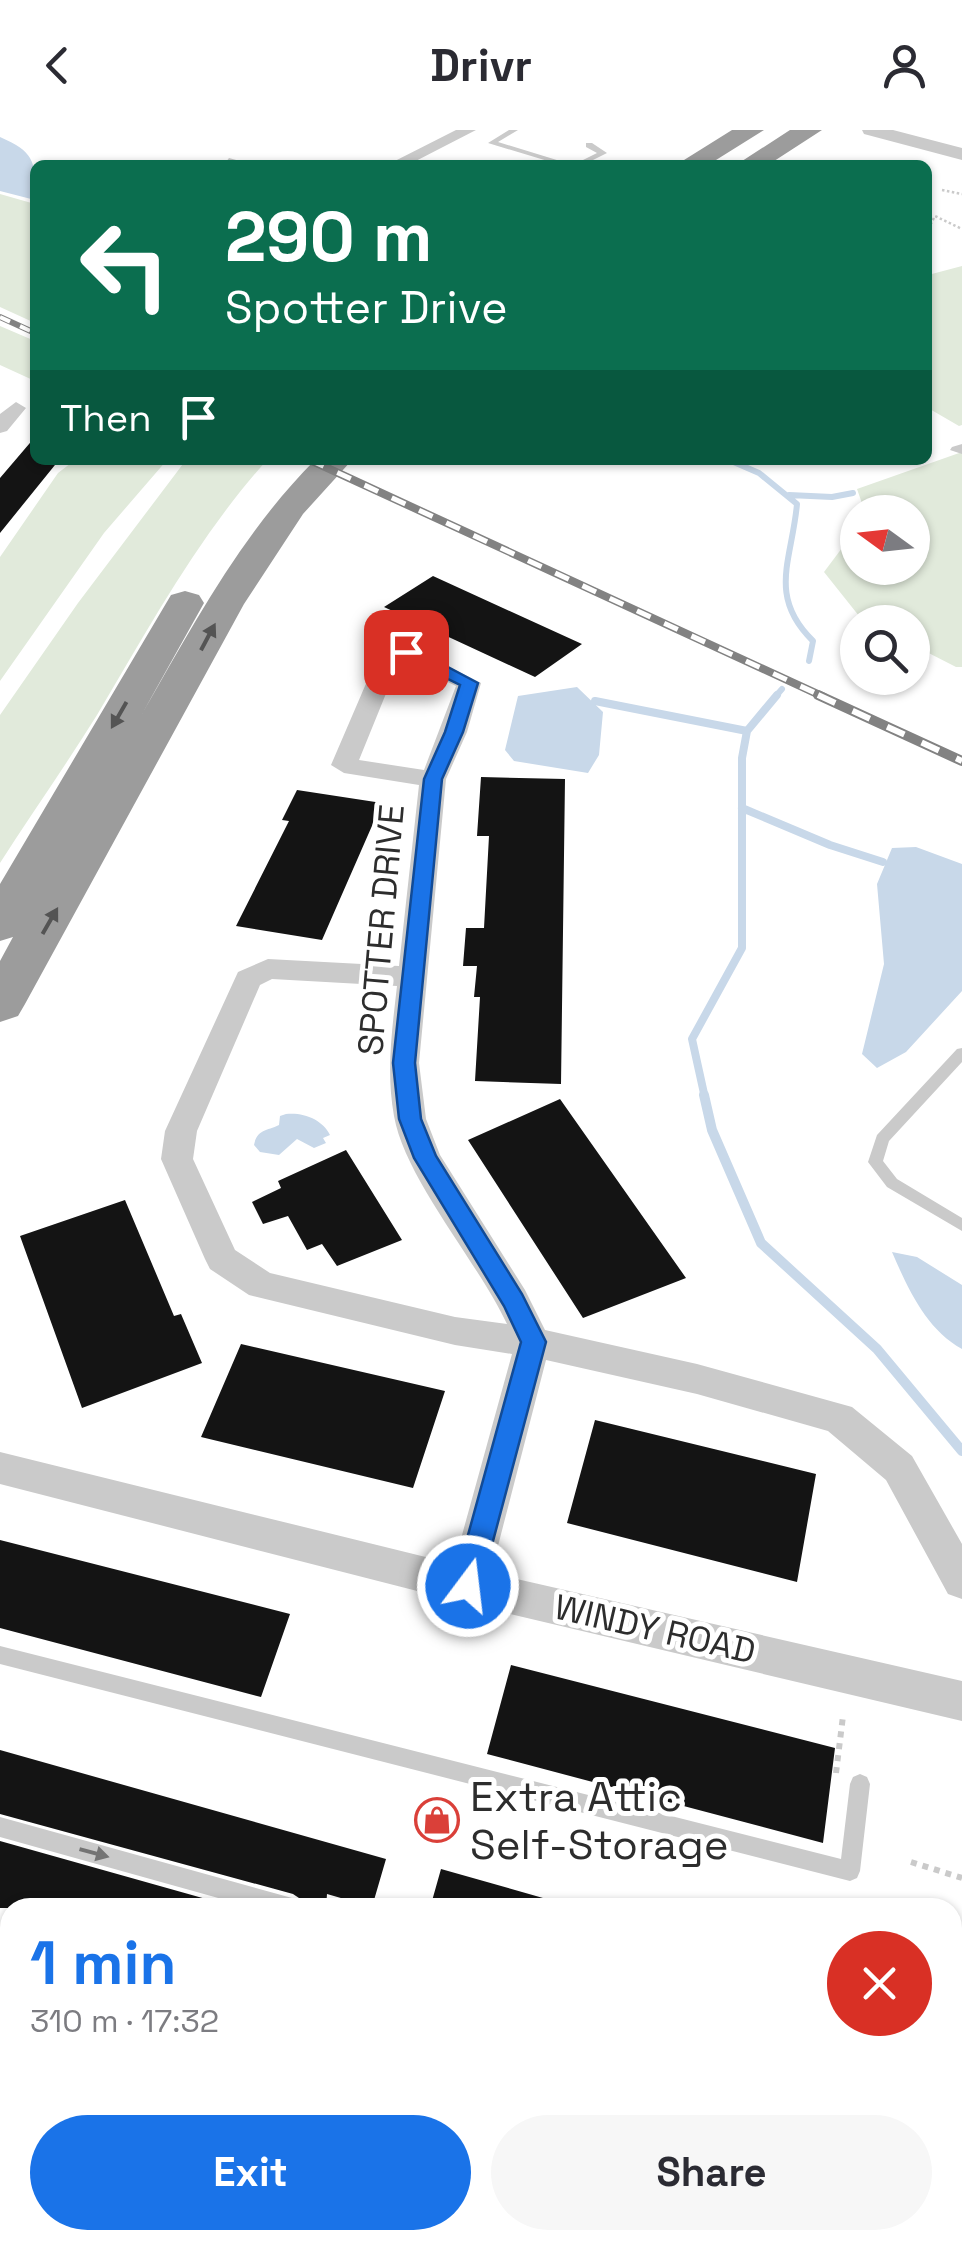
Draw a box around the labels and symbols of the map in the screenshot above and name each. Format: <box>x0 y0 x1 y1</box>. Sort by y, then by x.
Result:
north arrow <box>840 495 930 585</box>
pin <box>364 610 449 695</box>
one-way arrow <box>199 622 216 651</box>
one-way arrow <box>111 700 128 729</box>
street label: SPOTTER DRIVE <box>348 803 414 1057</box>
one-way arrow <box>41 907 58 935</box>
position arrow <box>416 1534 520 1638</box>
street label: WINDY ROAD <box>550 1585 760 1673</box>
place label: Extra Attic Self-Storage <box>470 1770 729 1871</box>
shop icon: Extra Attic Self-Storage <box>414 1797 460 1843</box>
one-way arrow <box>79 1845 110 1861</box>

